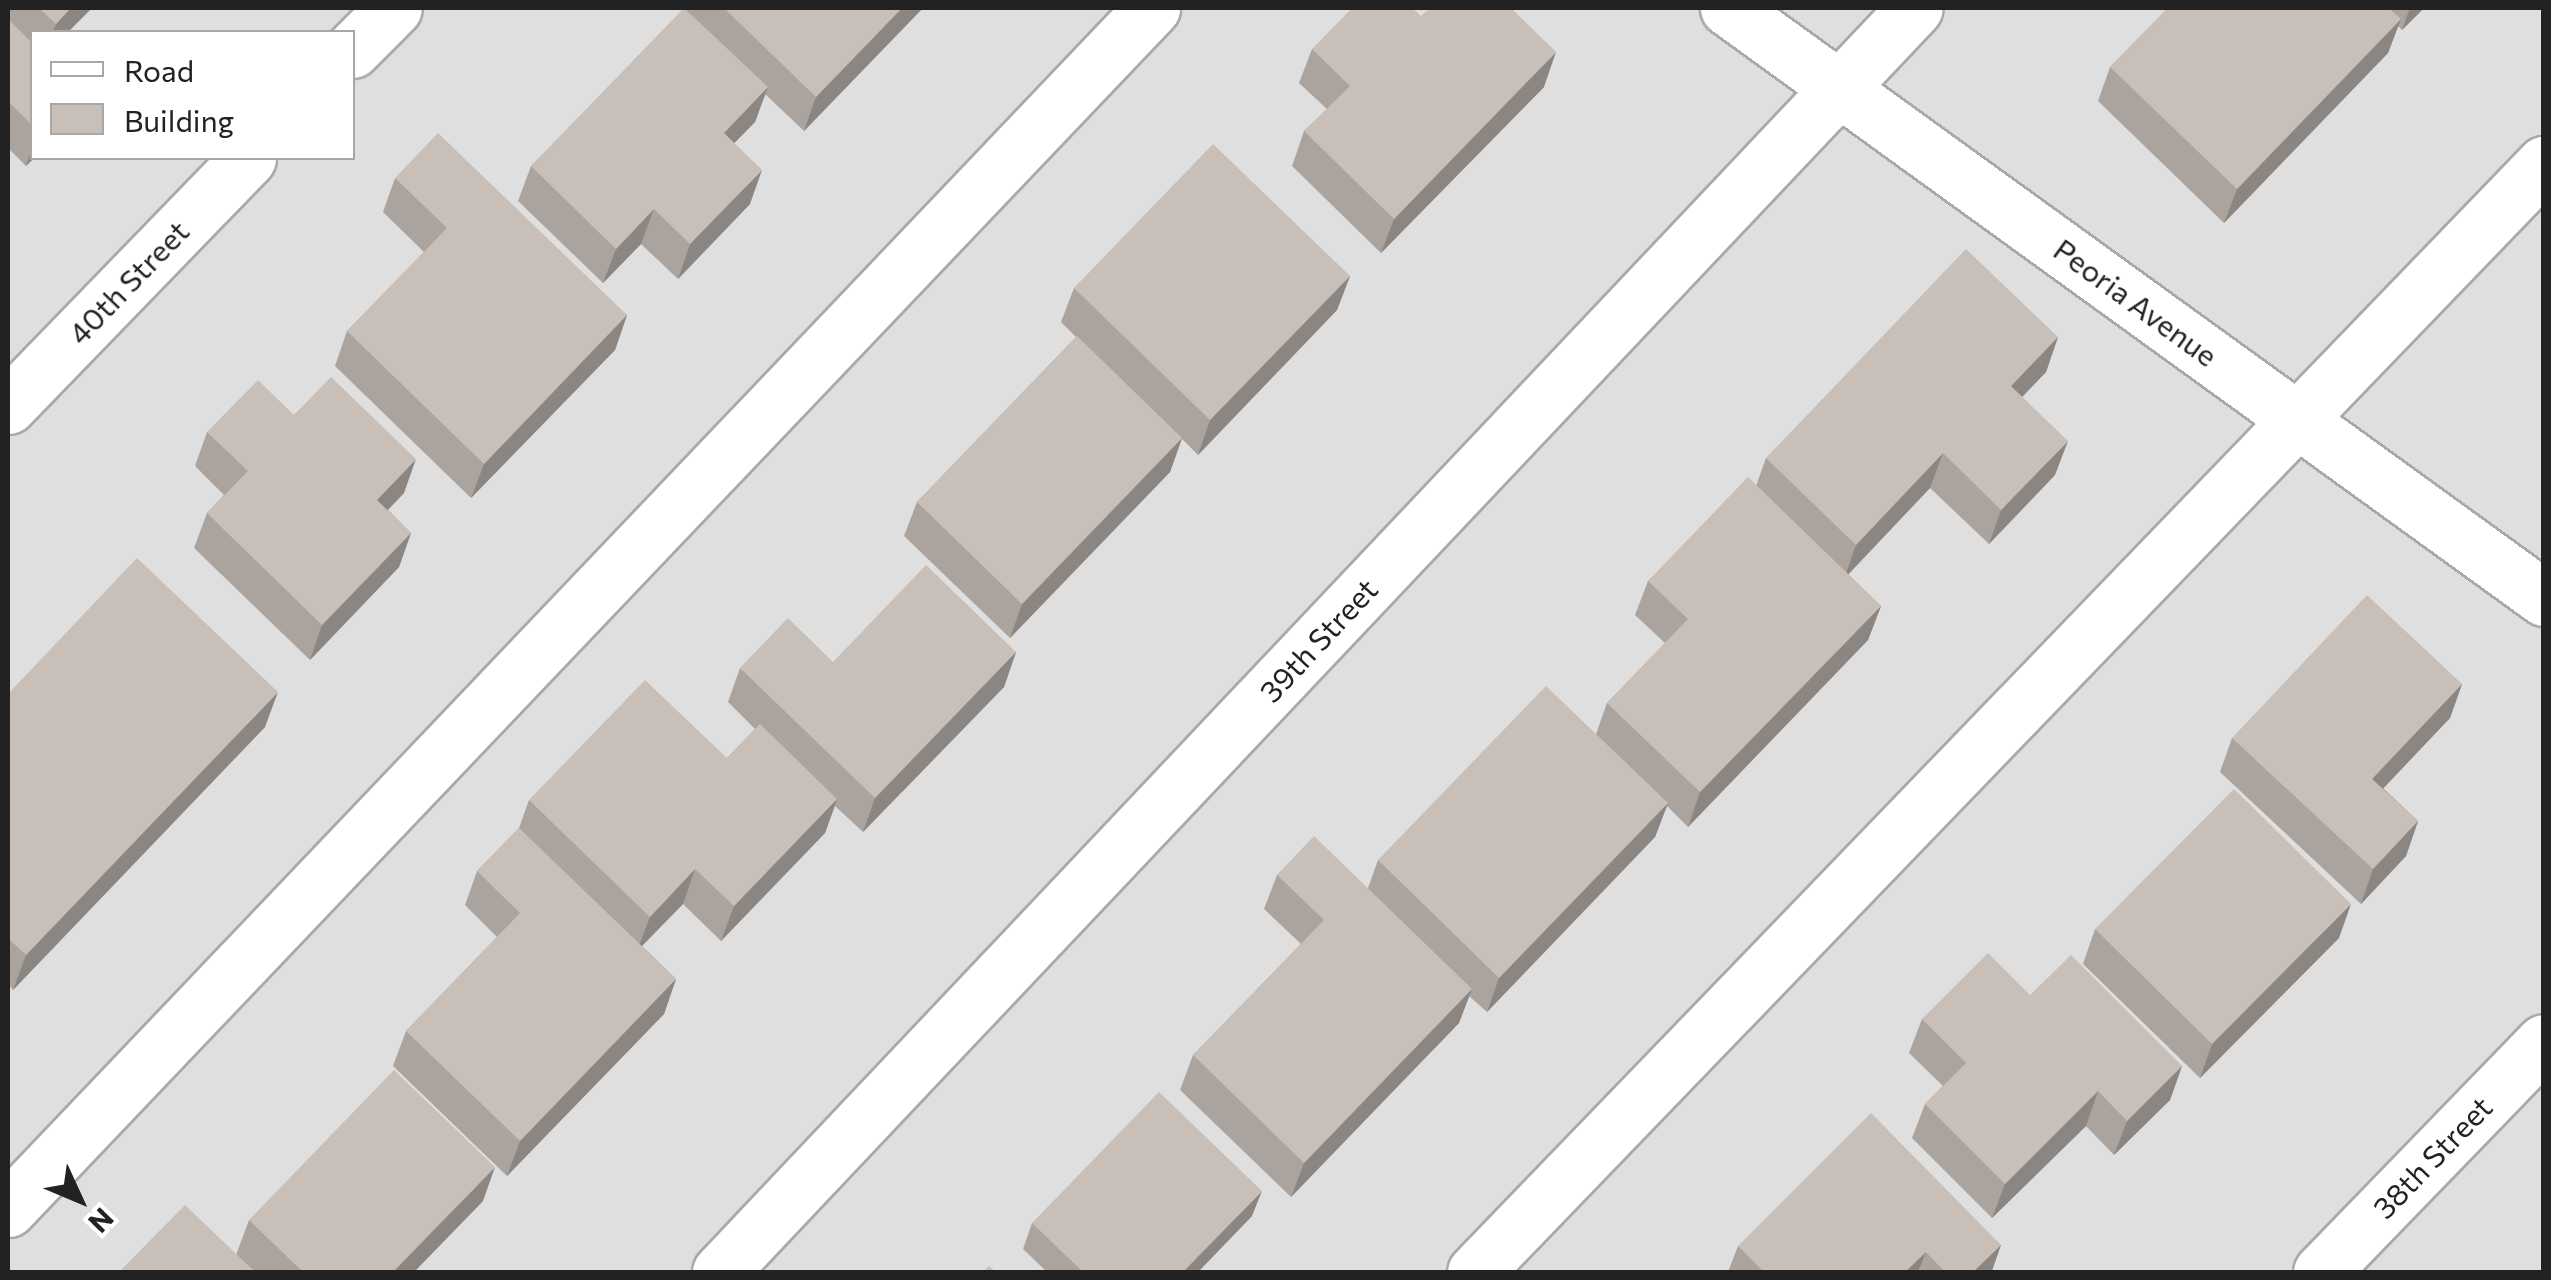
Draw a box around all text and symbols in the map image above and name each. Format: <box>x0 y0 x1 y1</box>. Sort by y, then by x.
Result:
legend <box>30 30 355 160</box>
text: Road <box>124 51 194 88</box>
text: Building <box>124 101 234 138</box>
street label: 40th Street <box>60 213 196 351</box>
street label: Peoria Avenue <box>2047 231 2225 373</box>
street label: 39th Street <box>1252 571 1384 709</box>
street label: 38th Street <box>2365 1089 2499 1225</box>
north arrow <box>30 1150 130 1250</box>
text: N <box>82 1201 121 1240</box>

